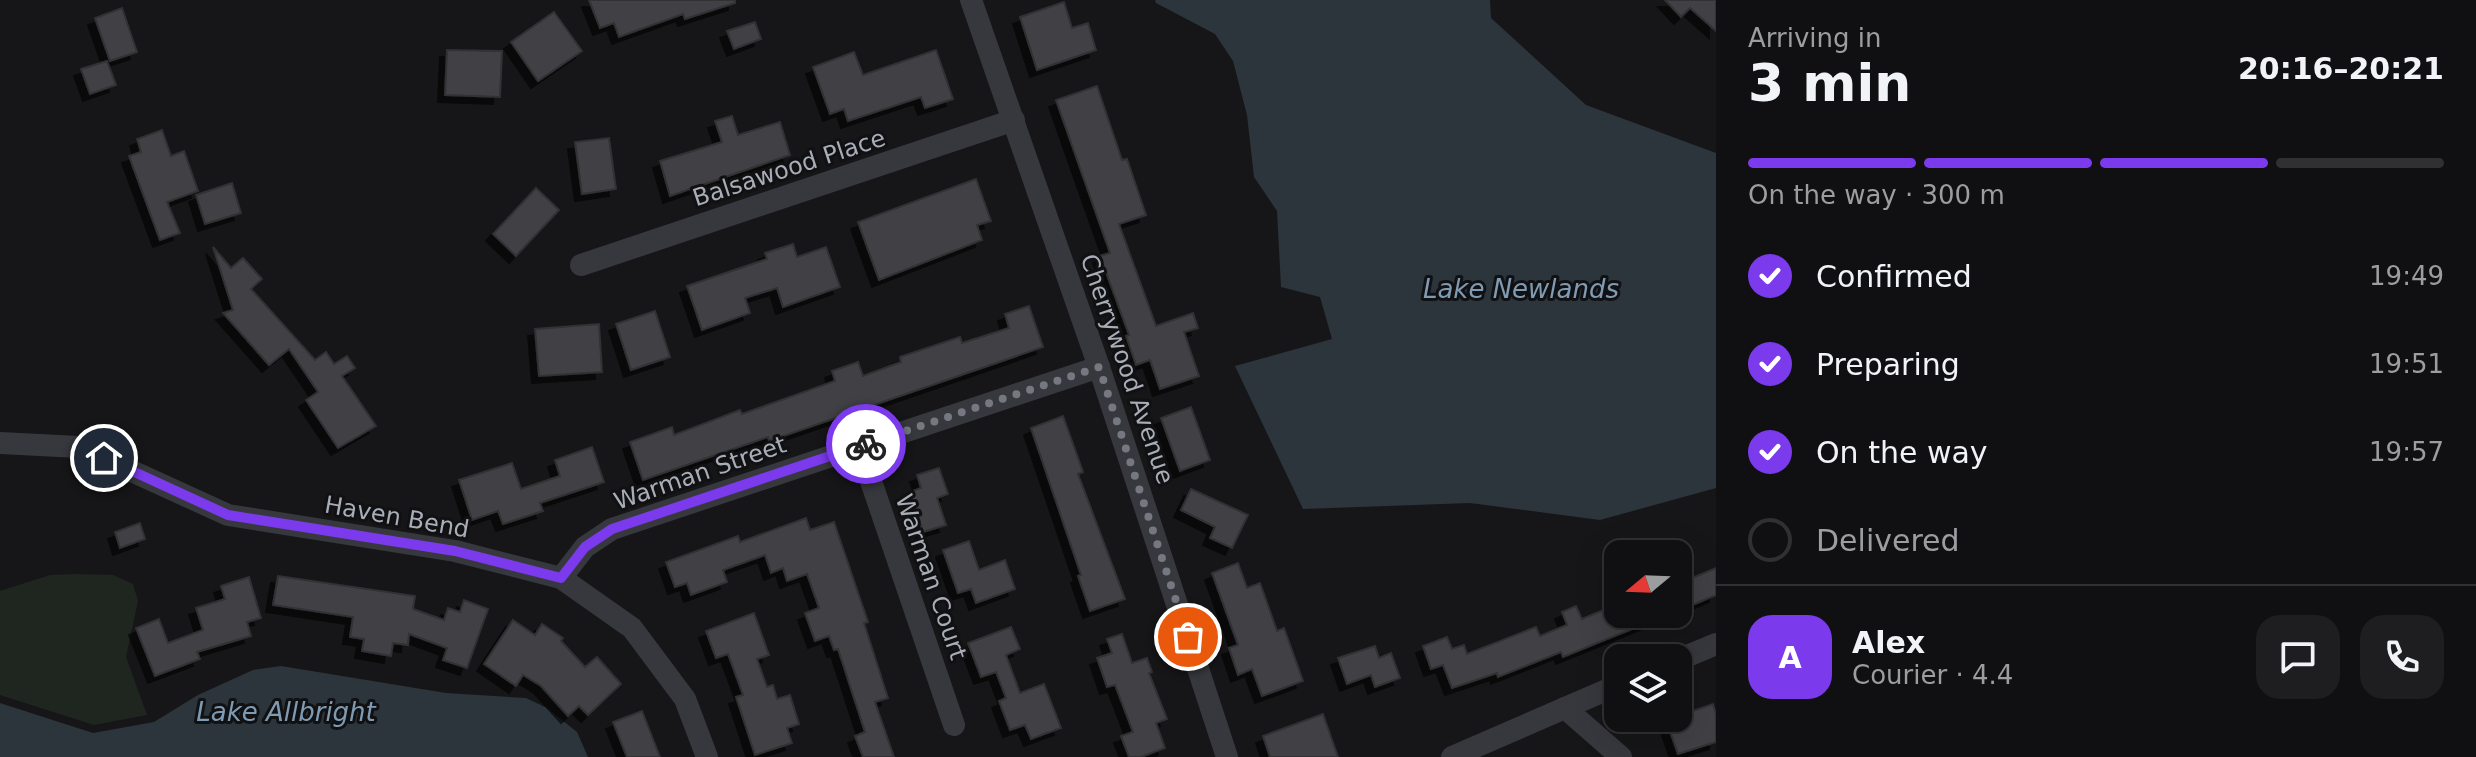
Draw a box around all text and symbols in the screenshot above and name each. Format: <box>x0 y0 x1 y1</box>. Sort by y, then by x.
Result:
text: Arriving in <box>1748 23 1882 53</box>
text: 20:16–20:21 <box>2238 51 2444 86</box>
text: 3 min <box>1748 53 1911 113</box>
street label: Balsawood Place <box>689 124 889 212</box>
text: On the way · 300 m <box>1748 180 2005 210</box>
street label: Cherrywood Avenue <box>1074 250 1180 488</box>
icon: check <box>1748 254 1792 298</box>
text: Confirmed <box>1816 259 1972 294</box>
text: 19:49 <box>2369 261 2444 291</box>
water label: Lake Newlands <box>1423 274 1619 304</box>
icon: check <box>1748 342 1792 386</box>
text: Preparing <box>1816 347 1960 382</box>
text: 19:51 <box>2369 349 2444 379</box>
courier <box>826 404 906 484</box>
icon: bike <box>844 422 888 466</box>
pin <box>70 424 138 492</box>
street label: Warman Street <box>610 430 790 516</box>
icon: check <box>1748 430 1792 474</box>
text: On the way <box>1816 435 1988 470</box>
icon: home <box>82 436 126 480</box>
text: 19:57 <box>2369 437 2444 467</box>
street label: Haven Bend <box>323 491 471 543</box>
street label: Warman Court <box>890 491 972 663</box>
text: Delivered <box>1816 523 1960 558</box>
north arrow <box>1604 540 1692 628</box>
map controls <box>1604 540 1692 732</box>
pin <box>1154 603 1222 671</box>
icon: bag <box>1166 615 1210 659</box>
button: chat <box>2256 615 2340 699</box>
button: phone <box>2360 615 2444 699</box>
text: Alex <box>1852 625 1925 660</box>
text: A <box>1778 640 1802 675</box>
button: layers <box>1604 644 1692 732</box>
text: Courier · 4.4 <box>1852 660 2013 690</box>
water label: Lake Allbright <box>196 697 377 727</box>

